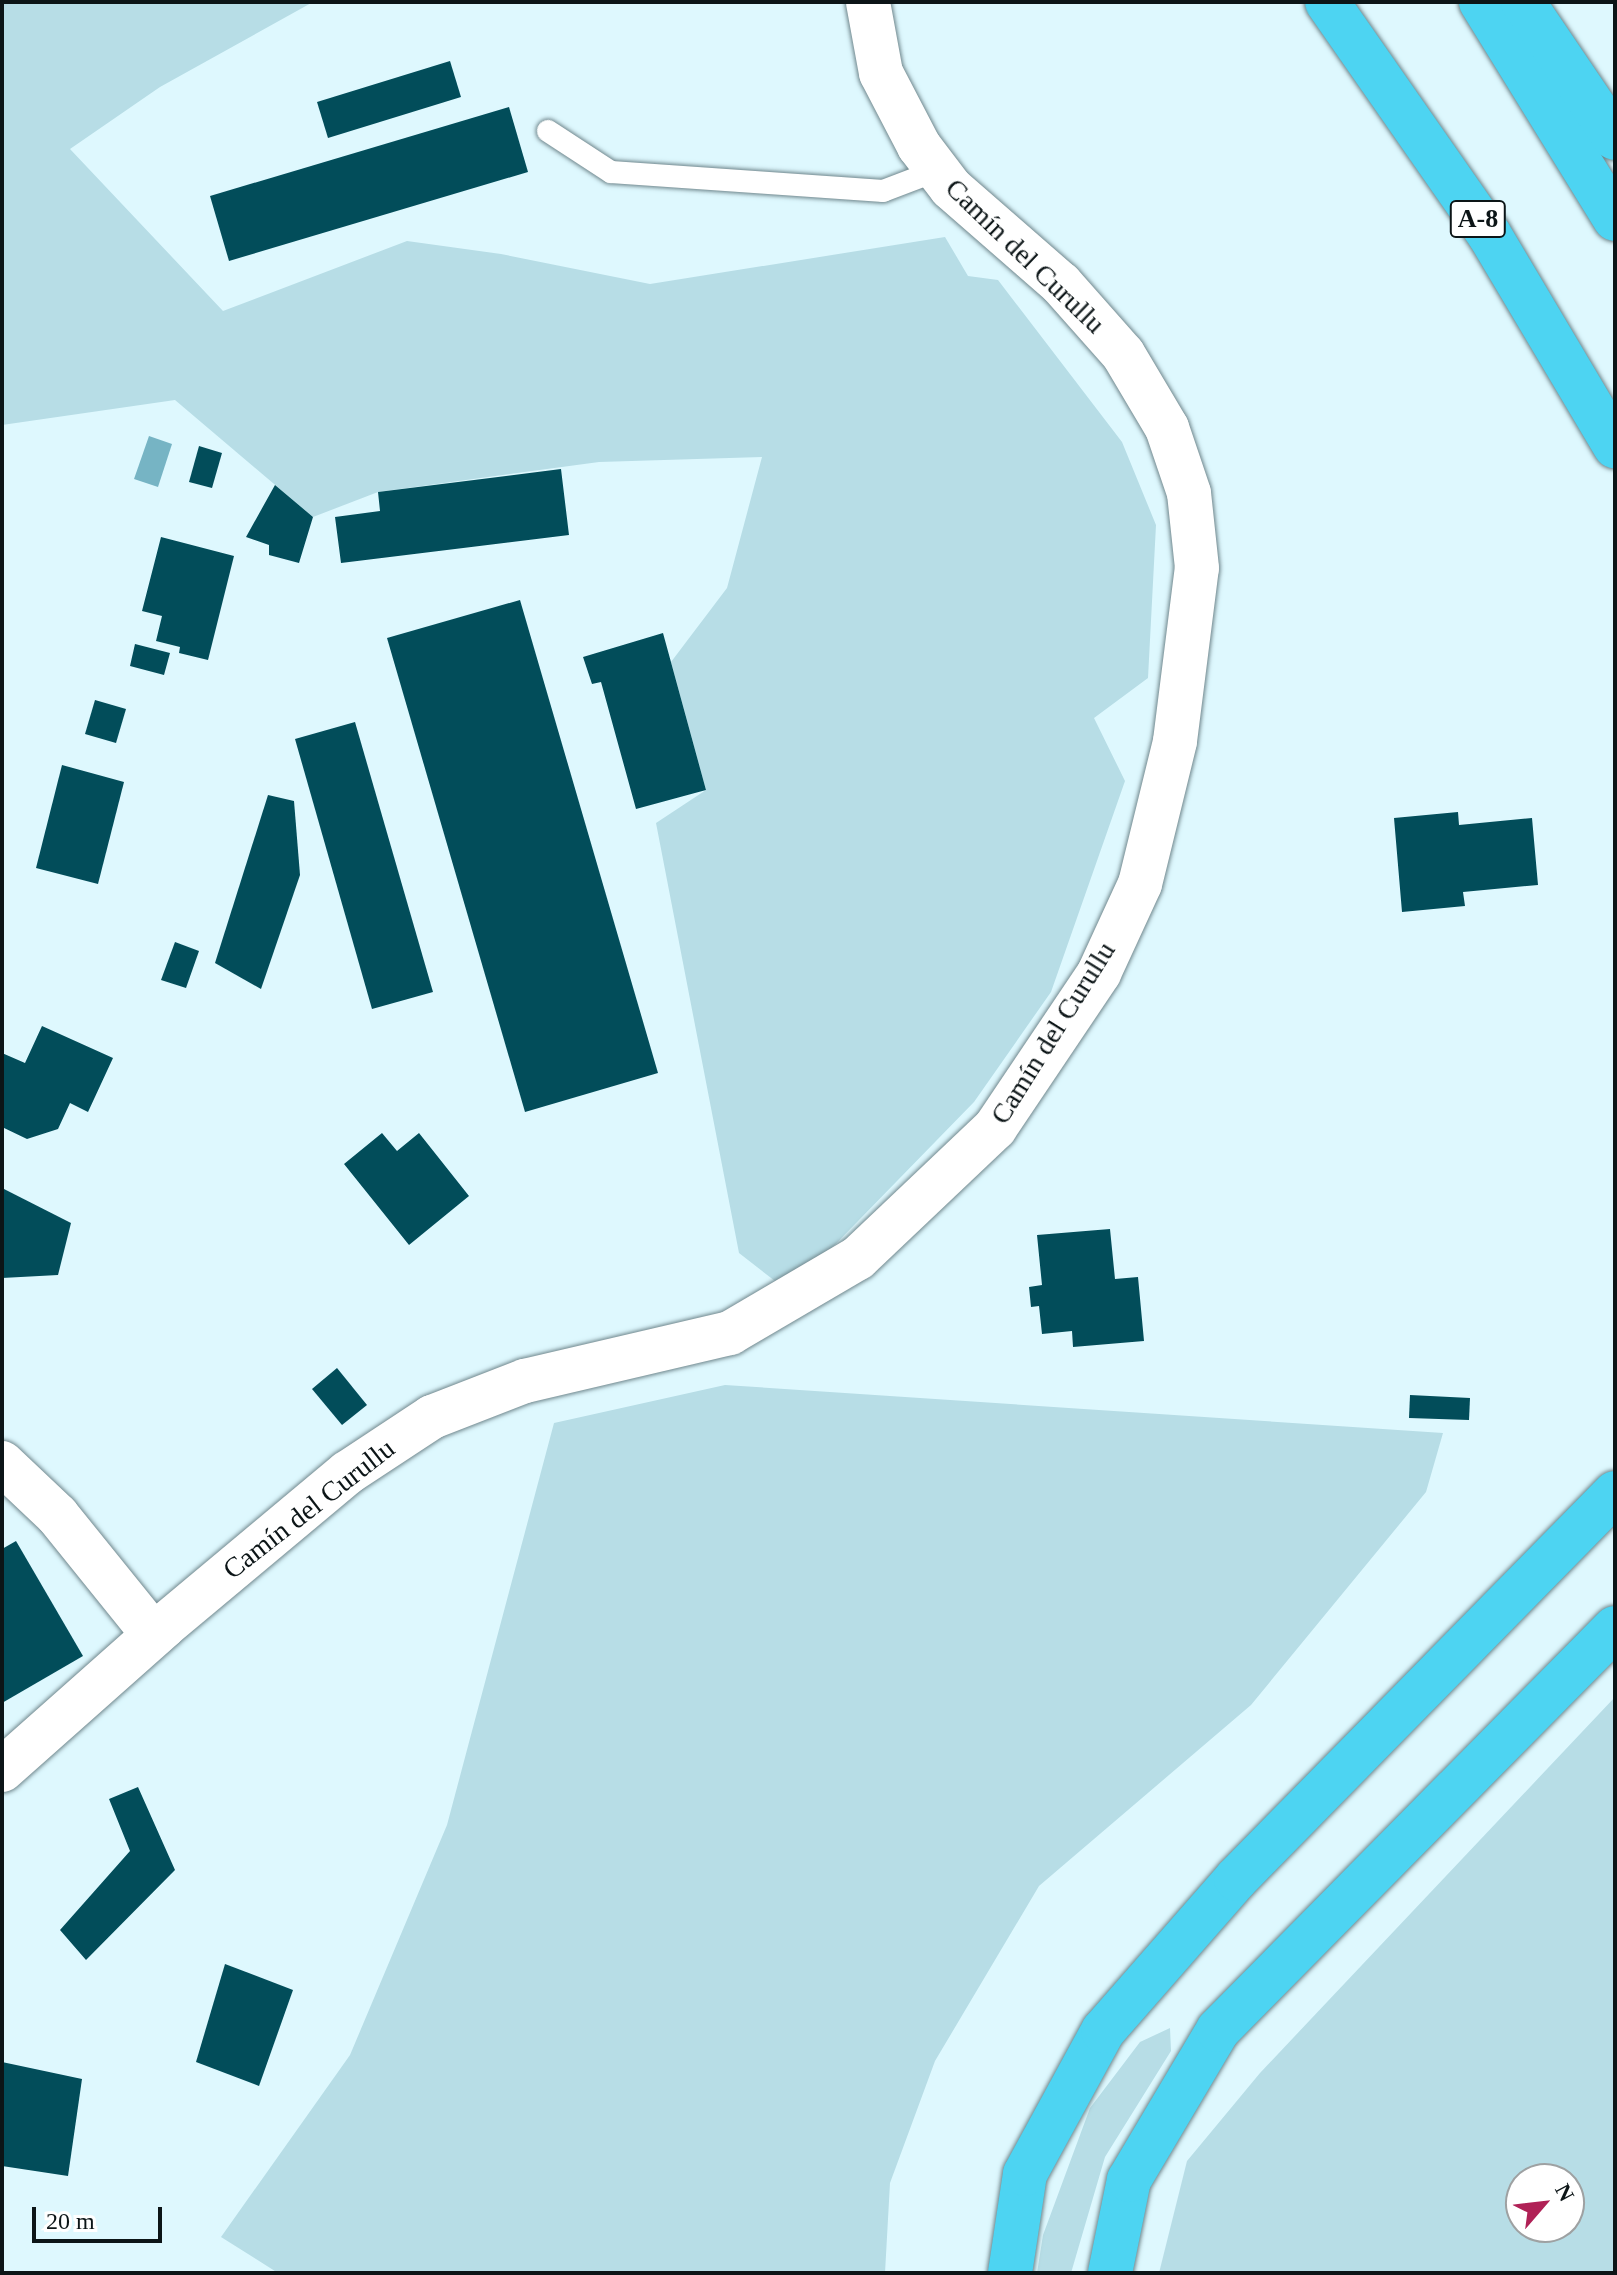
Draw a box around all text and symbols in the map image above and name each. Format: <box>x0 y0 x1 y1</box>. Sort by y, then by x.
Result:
street label: Camín del Curullu <box>938 172 1112 340</box>
road number: A-8 <box>1448 197 1508 241</box>
street label: Camín del Curullu <box>984 936 1122 1130</box>
street label: Camín del Curullu <box>217 1432 401 1586</box>
north arrow <box>1505 2163 1585 2243</box>
text: N <box>1550 2180 1580 2205</box>
scale bar <box>36 2191 166 2241</box>
text: 20 m <box>46 2208 95 2234</box>

